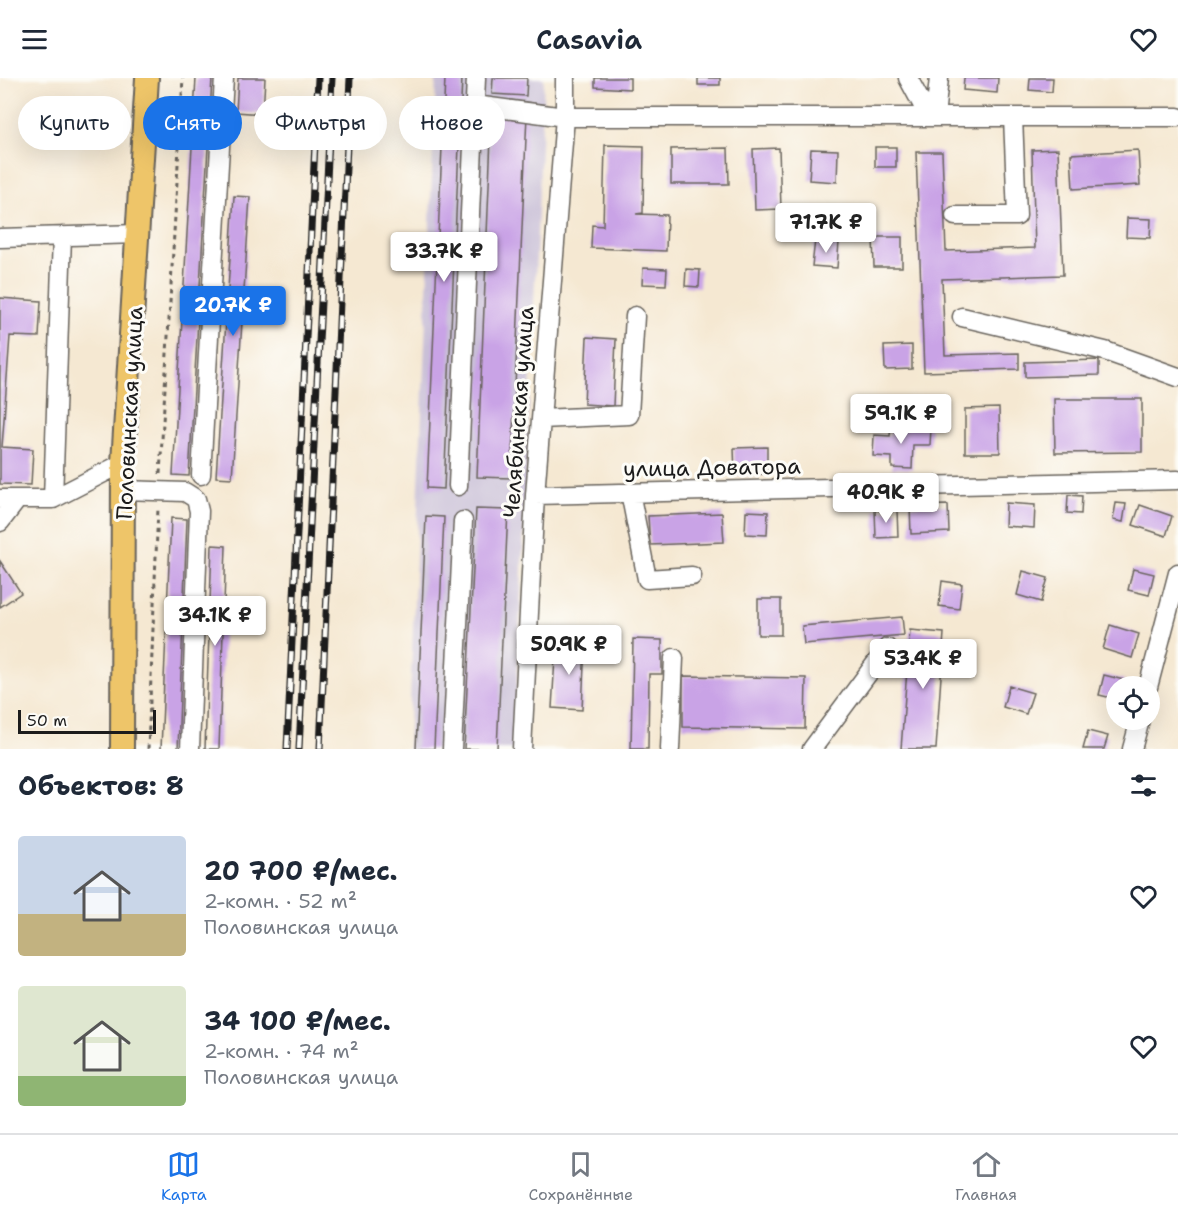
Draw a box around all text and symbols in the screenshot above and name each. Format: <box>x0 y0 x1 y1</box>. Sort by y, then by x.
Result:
text: Casavia <box>536 21 642 58</box>
icon: menu <box>18 23 51 56</box>
icon: heart <box>1127 23 1160 56</box>
chip: Купить <box>18 96 131 150</box>
chip: Снять <box>143 96 242 150</box>
chip: Фильтры <box>254 96 387 150</box>
chip: Новое <box>399 96 505 150</box>
pin: 71.7K ₽ <box>771 203 881 254</box>
text: 71.7K ₽ <box>789 209 863 235</box>
pin: 33.7K ₽ <box>389 232 499 283</box>
text: 33.7K ₽ <box>404 238 484 264</box>
pin: 20.7K ₽ <box>178 286 288 337</box>
text: 20.7K ₽ <box>194 292 272 318</box>
street label: Половинская улица <box>109 305 150 520</box>
street label: Челябинская улица <box>497 305 540 519</box>
pin: 59.1K ₽ <box>846 394 956 445</box>
text: 59.1K ₽ <box>864 400 938 426</box>
street label: улица Доватора <box>623 451 801 484</box>
pin: 40.9K ₽ <box>831 473 941 524</box>
text: 40.9K ₽ <box>847 479 925 505</box>
pin: 34.1K ₽ <box>160 596 270 647</box>
text: 34.1K ₽ <box>178 602 252 628</box>
pin: 50.9K ₽ <box>514 625 624 676</box>
text: 50.9K ₽ <box>531 631 607 657</box>
pin: 53.4K ₽ <box>868 639 978 690</box>
text: 53.4K ₽ <box>884 645 962 671</box>
map controls <box>1106 676 1160 730</box>
button: locate <box>1106 676 1160 730</box>
scale bar <box>18 707 156 734</box>
text: 50 m <box>27 710 67 731</box>
text: Объектов: 8 <box>18 768 184 803</box>
icon: filters <box>1127 769 1160 802</box>
text: 20 700 ₽/мес. <box>204 853 397 888</box>
icon: home <box>66 860 138 932</box>
icon: heart <box>1127 880 1160 913</box>
text: 2-комн. · 52 m² <box>204 888 357 914</box>
text: Половинская улица <box>204 914 398 940</box>
text: 34 100 ₽/мес. <box>204 1003 391 1038</box>
icon: home <box>66 1010 138 1082</box>
icon: heart <box>1127 1030 1160 1063</box>
text: 2-комн. · 74 m² <box>204 1038 359 1064</box>
text: Половинская улица <box>204 1064 398 1090</box>
tab: Карта <box>161 1148 207 1205</box>
tab: Сохранённые <box>529 1148 633 1205</box>
tab: Главная <box>955 1148 1017 1205</box>

